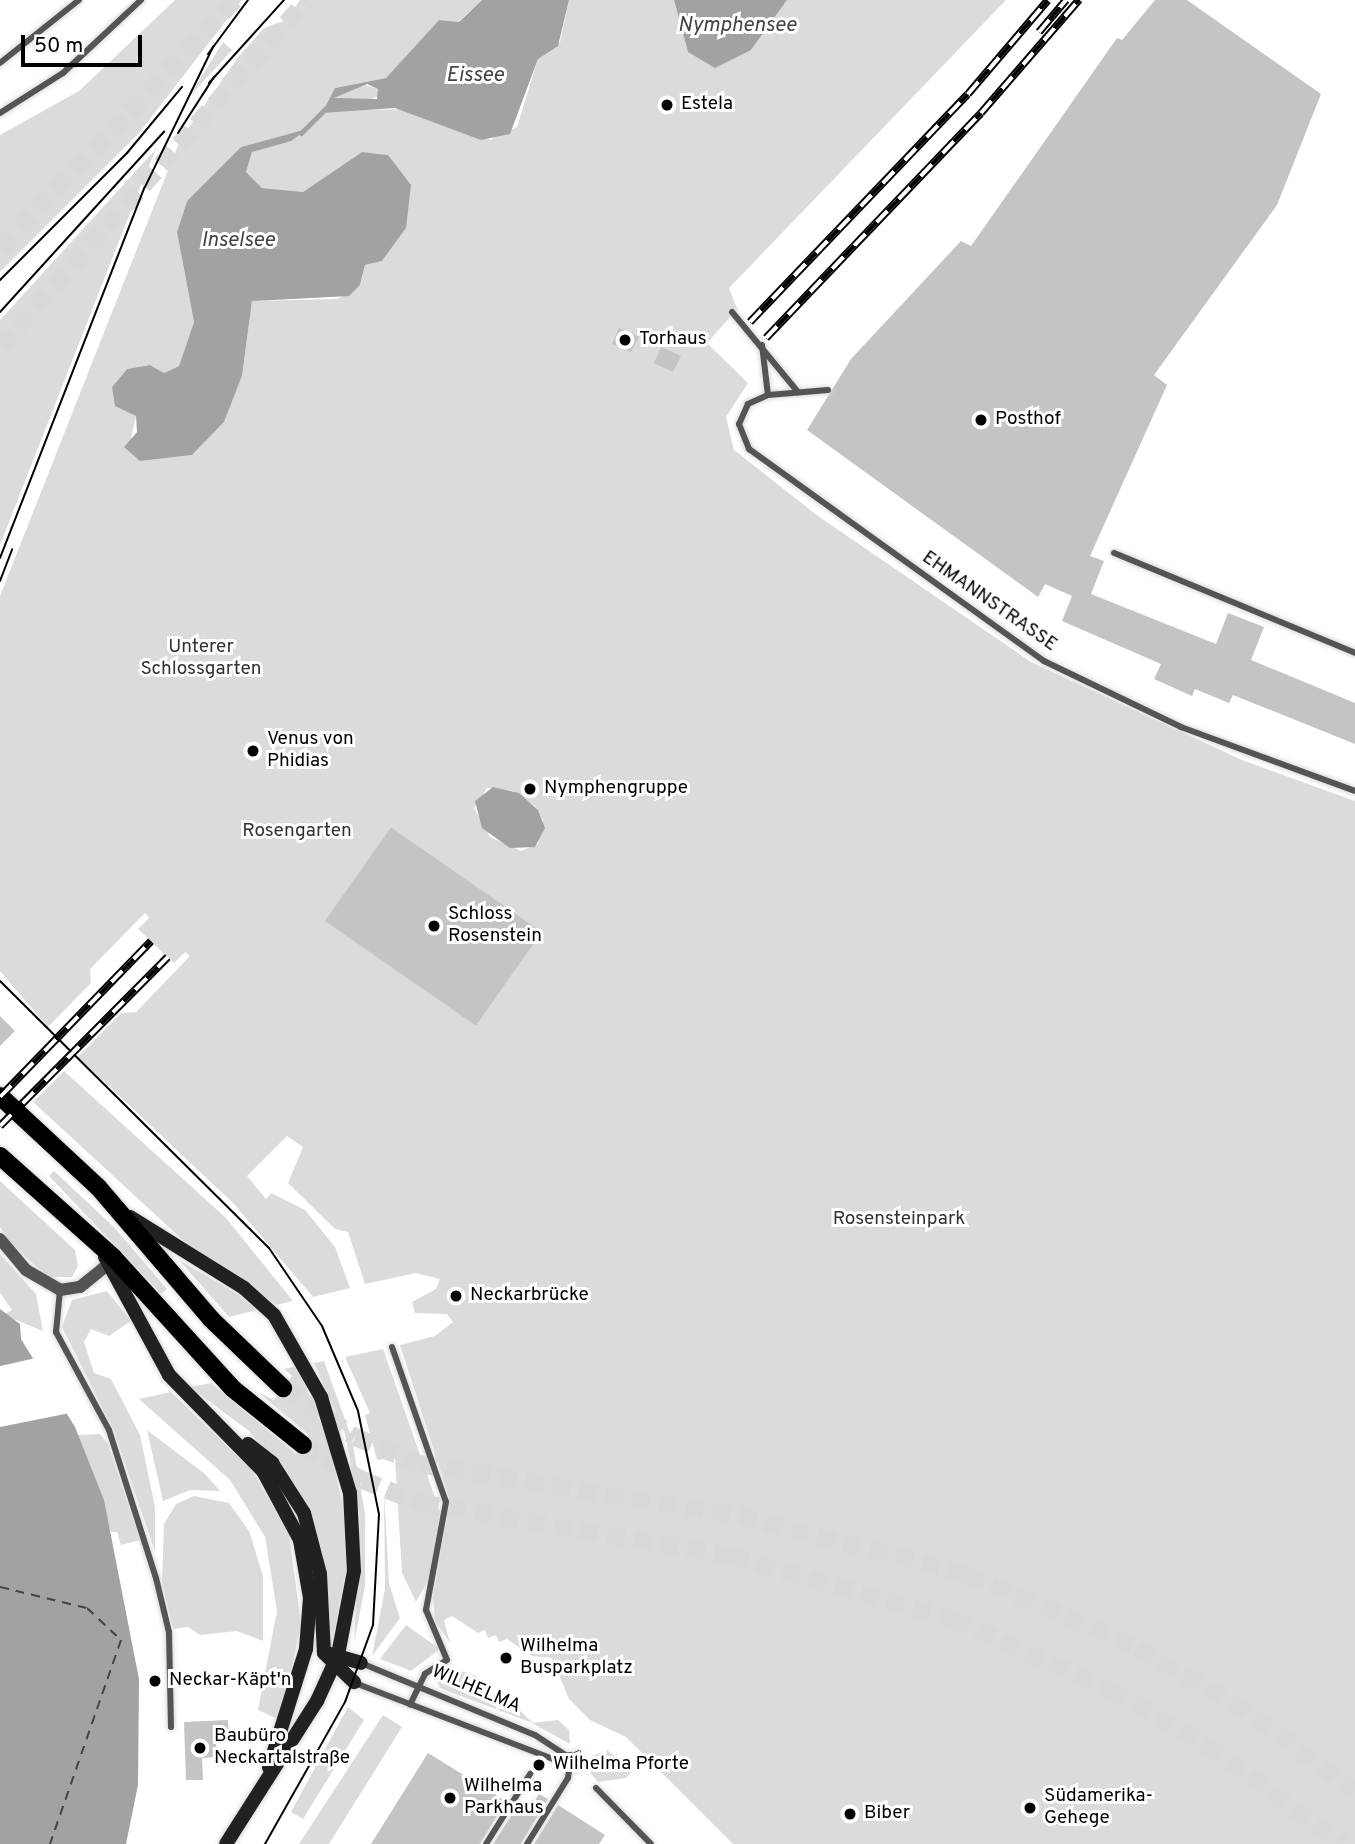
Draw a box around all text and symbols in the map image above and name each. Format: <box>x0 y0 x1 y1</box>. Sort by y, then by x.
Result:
water label: Nymphensee <box>678 13 796 39</box>
scale bar <box>24 21 145 65</box>
text: 50 m <box>34 33 83 60</box>
water label: Eissee <box>446 63 504 89</box>
place label: Estela <box>681 94 733 116</box>
marker: Estela <box>659 97 675 113</box>
water label: Inselsee <box>201 228 275 254</box>
place label: Torhaus <box>639 329 707 351</box>
marker: Torhaus <box>617 332 633 348</box>
place label: Posthof <box>995 409 1061 431</box>
marker: Posthof <box>973 412 989 428</box>
street label: EHMANNSTRASSE <box>917 547 1061 657</box>
park label: Unterer Schlossgarten <box>140 637 262 681</box>
place label: Venus von Phidias <box>267 729 354 773</box>
marker: Venus von Phidias <box>245 743 261 759</box>
place label: Nymphengruppe <box>544 778 688 800</box>
marker: Nymphengruppe <box>522 781 538 797</box>
park label: Rosengarten <box>242 821 352 843</box>
place label: Schloss Rosenstein <box>448 904 542 948</box>
marker: Schloss Rosenstein <box>426 918 442 934</box>
park label: Rosensteinpark <box>833 1209 965 1231</box>
place label: Neckarbrücke <box>470 1285 589 1307</box>
marker: Neckarbrücke <box>448 1288 464 1304</box>
place label: Wilhelma Busparkplatz <box>520 1636 633 1680</box>
marker: Wilhelma Busparkplatz <box>498 1650 514 1666</box>
street label: WILHELMA <box>428 1661 524 1719</box>
place label: Neckar-Käpt'n <box>169 1670 292 1692</box>
marker: Neckar-Käpt'n <box>147 1673 163 1689</box>
place label: Baubüro Neckartalstraße <box>214 1726 350 1770</box>
marker: Baubüro Neckartalstraße <box>192 1740 208 1756</box>
place label: Wilhelma Pforte <box>553 1754 689 1776</box>
marker: Wilhelma Pforte <box>531 1757 547 1773</box>
place label: Wilhelma Parkhaus <box>464 1776 544 1820</box>
place label: Südamerika- Gehege <box>1044 1786 1153 1830</box>
marker: Wilhelma Parkhaus <box>442 1790 458 1806</box>
marker: Südamerika- Gehege <box>1022 1800 1038 1816</box>
place label: Biber <box>864 1803 910 1825</box>
marker: Biber <box>842 1806 858 1822</box>

